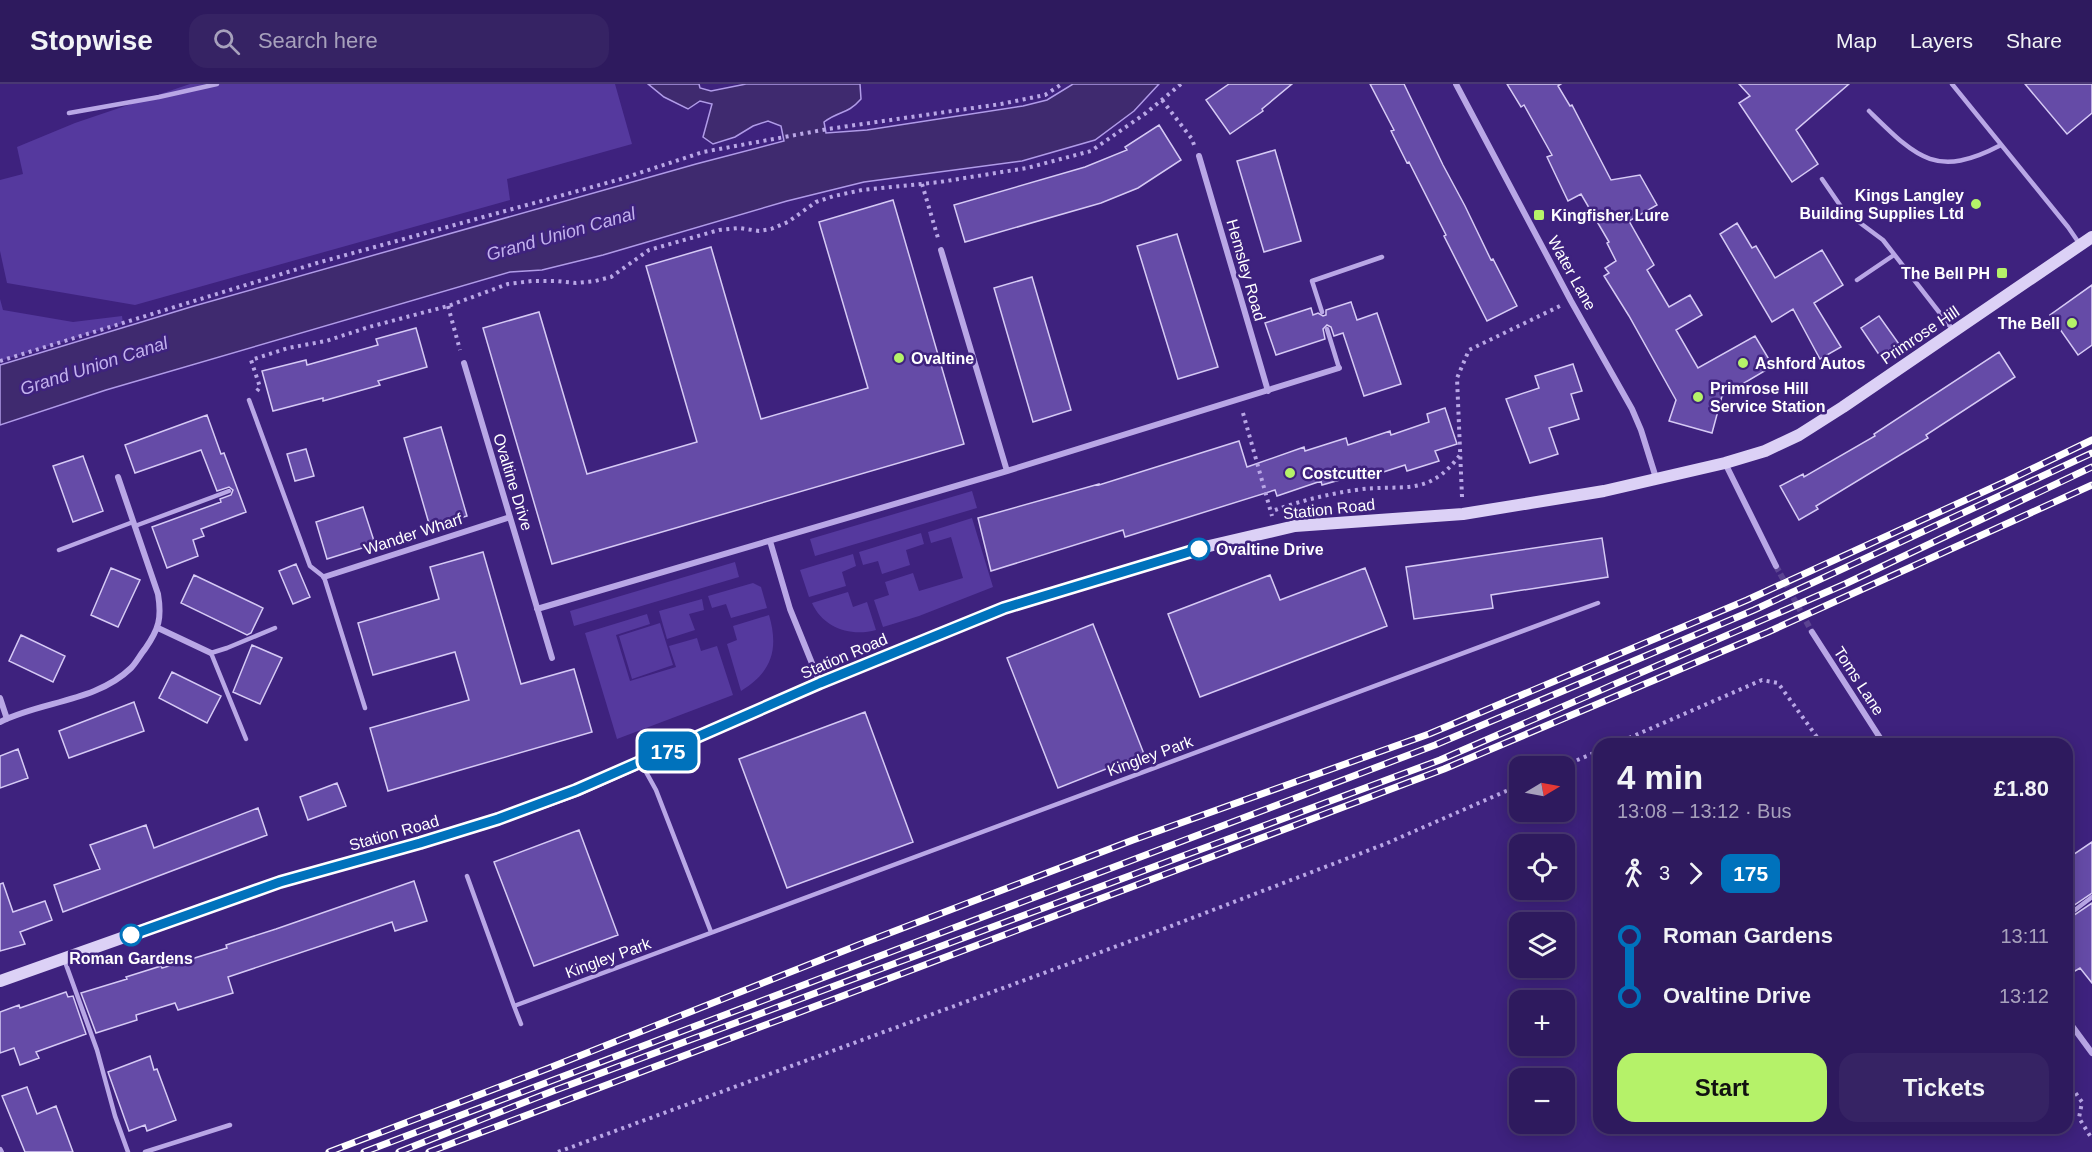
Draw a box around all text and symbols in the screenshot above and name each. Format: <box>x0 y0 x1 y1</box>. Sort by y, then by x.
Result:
search box <box>189 14 609 68</box>
text: Stopwise <box>30 25 153 56</box>
icon: search <box>210 25 243 58</box>
text: Search here <box>258 28 378 53</box>
text: Map <box>1836 29 1877 52</box>
text: Layers <box>1910 29 1973 52</box>
text: Share <box>2006 29 2062 52</box>
place label: Kings Langley Building Supplies Ltd <box>1800 187 1964 222</box>
marker: Kings Langley Building Supplies Ltd <box>1969 197 1983 211</box>
water label: Grand Union Canal <box>484 203 639 265</box>
place label: Kingfisher Lure <box>1551 207 1669 224</box>
marker: Kingfisher Lure <box>1532 208 1546 222</box>
street label: Hemsley Road <box>1223 217 1269 323</box>
street label: Water Lane <box>1545 233 1599 313</box>
place label: The Bell PH <box>1901 265 1990 282</box>
marker: The Bell PH <box>1995 266 2009 280</box>
street label: Primrose Hill <box>1878 303 1962 367</box>
place label: The Bell <box>1998 315 2060 332</box>
marker: The Bell <box>2065 316 2079 330</box>
water label: Grand Union Canal <box>18 332 171 399</box>
place label: Ovaltine <box>911 350 974 367</box>
marker: Ovaltine <box>892 351 906 365</box>
place label: Ashford Autos <box>1755 355 1866 372</box>
marker: Ashford Autos <box>1736 356 1750 370</box>
place label: Primrose Hill Service Station <box>1710 380 1826 415</box>
marker: Primrose Hill Service Station <box>1691 390 1705 404</box>
street label: Ovaltine Drive <box>490 431 536 533</box>
place label: Costcutter <box>1302 465 1382 482</box>
marker: Costcutter <box>1283 466 1297 480</box>
street label: Station Road <box>1282 496 1376 522</box>
street label: Wander Wharf <box>362 510 465 558</box>
marker: Ovaltine Drive <box>1188 538 1210 560</box>
place label: Ovaltine Drive <box>1216 541 1324 558</box>
street label: Station Road <box>798 630 890 682</box>
street label: Toms Lane <box>1831 644 1887 719</box>
line badge: 175 <box>634 732 702 770</box>
street label: Kingley Park <box>1105 732 1196 779</box>
text: 175 <box>650 740 686 763</box>
north arrow <box>1509 756 1575 822</box>
map controls <box>1509 756 1575 1134</box>
text: 4 min <box>1617 759 1703 796</box>
text: £1.80 <box>1994 776 2049 801</box>
text: 13:08 – 13:12 · Bus <box>1617 800 1792 822</box>
street label: Station Road <box>347 812 441 854</box>
button: locate <box>1509 834 1575 900</box>
icon: walk <box>1617 857 1650 890</box>
icon: forward <box>1679 857 1712 890</box>
text: 3 <box>1659 862 1670 884</box>
text: 175 <box>1733 862 1768 885</box>
button: layers <box>1509 912 1575 978</box>
text: Roman Gardens <box>1663 923 1833 948</box>
marker: Roman Gardens <box>120 924 142 946</box>
text: 13:11 <box>2000 925 2049 947</box>
street label: Kingley Park <box>563 934 654 981</box>
place label: Roman Gardens <box>69 950 193 967</box>
text: Ovaltine Drive <box>1663 983 1811 1008</box>
text: 13:12 <box>1999 985 2049 1007</box>
button: + <box>1509 990 1575 1056</box>
button: Start <box>1617 1053 1827 1122</box>
button: Tickets <box>1839 1053 2049 1122</box>
button: − <box>1509 1068 1575 1134</box>

